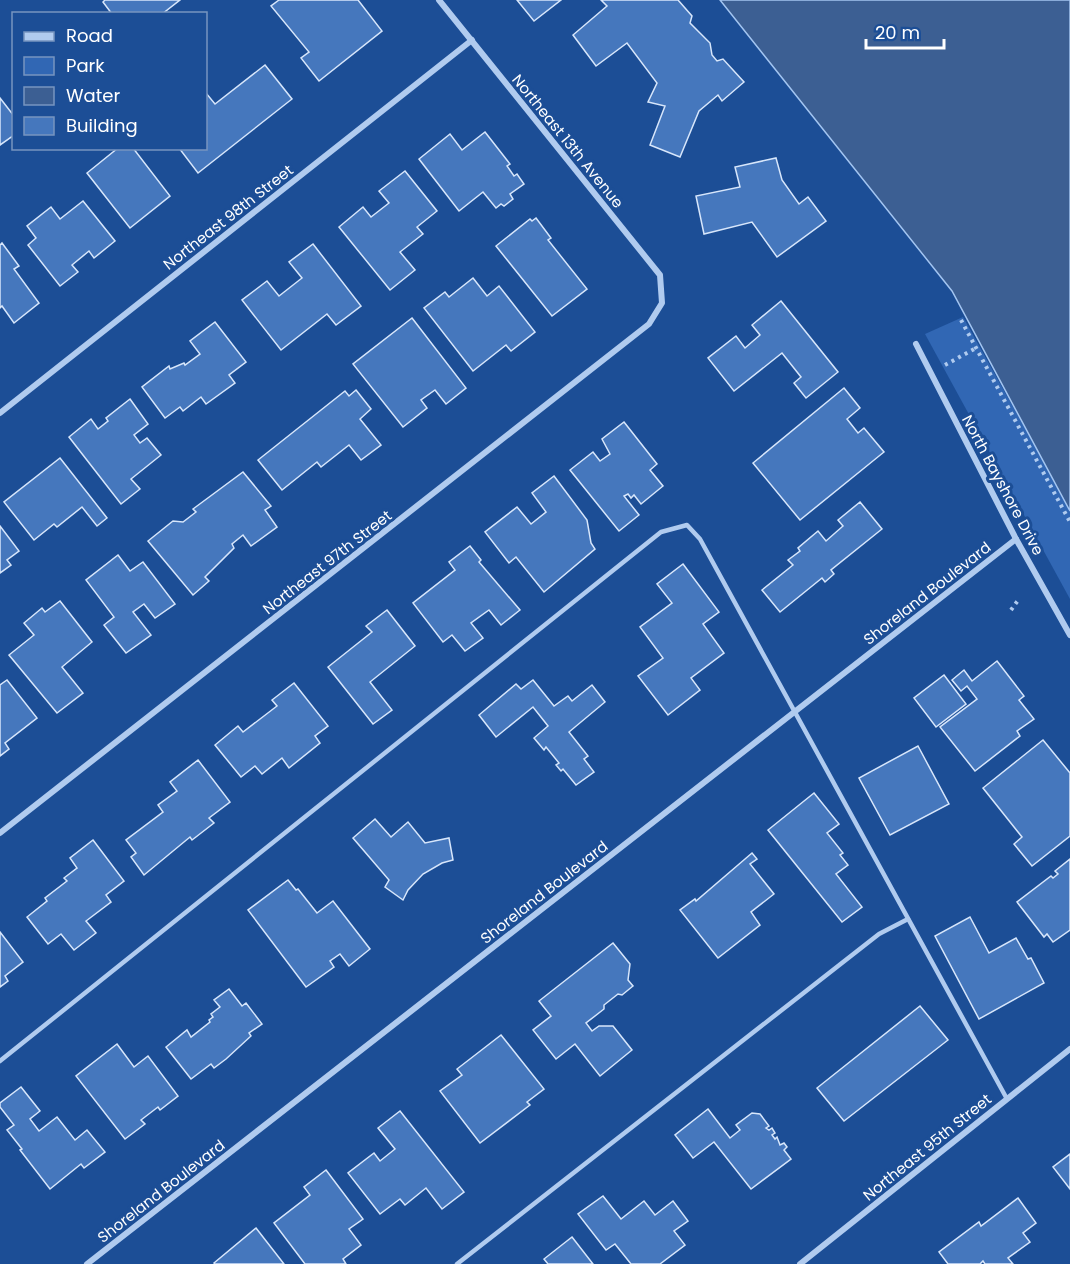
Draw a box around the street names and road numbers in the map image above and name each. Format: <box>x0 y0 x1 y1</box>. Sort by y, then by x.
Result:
street label: Northeast 13th Avenue <box>507 70 629 212</box>
street label: Northeast 98th Street <box>159 160 297 274</box>
street label: North Bayshore Drive <box>957 411 1049 559</box>
street label: Northeast 97th Street <box>258 505 396 619</box>
street label: Shoreland Boulevard <box>859 537 995 649</box>
street label: Shoreland Boulevard <box>476 836 612 948</box>
street label: Northeast 95th Street <box>858 1089 996 1205</box>
street label: Shoreland Boulevard <box>93 1135 229 1247</box>

